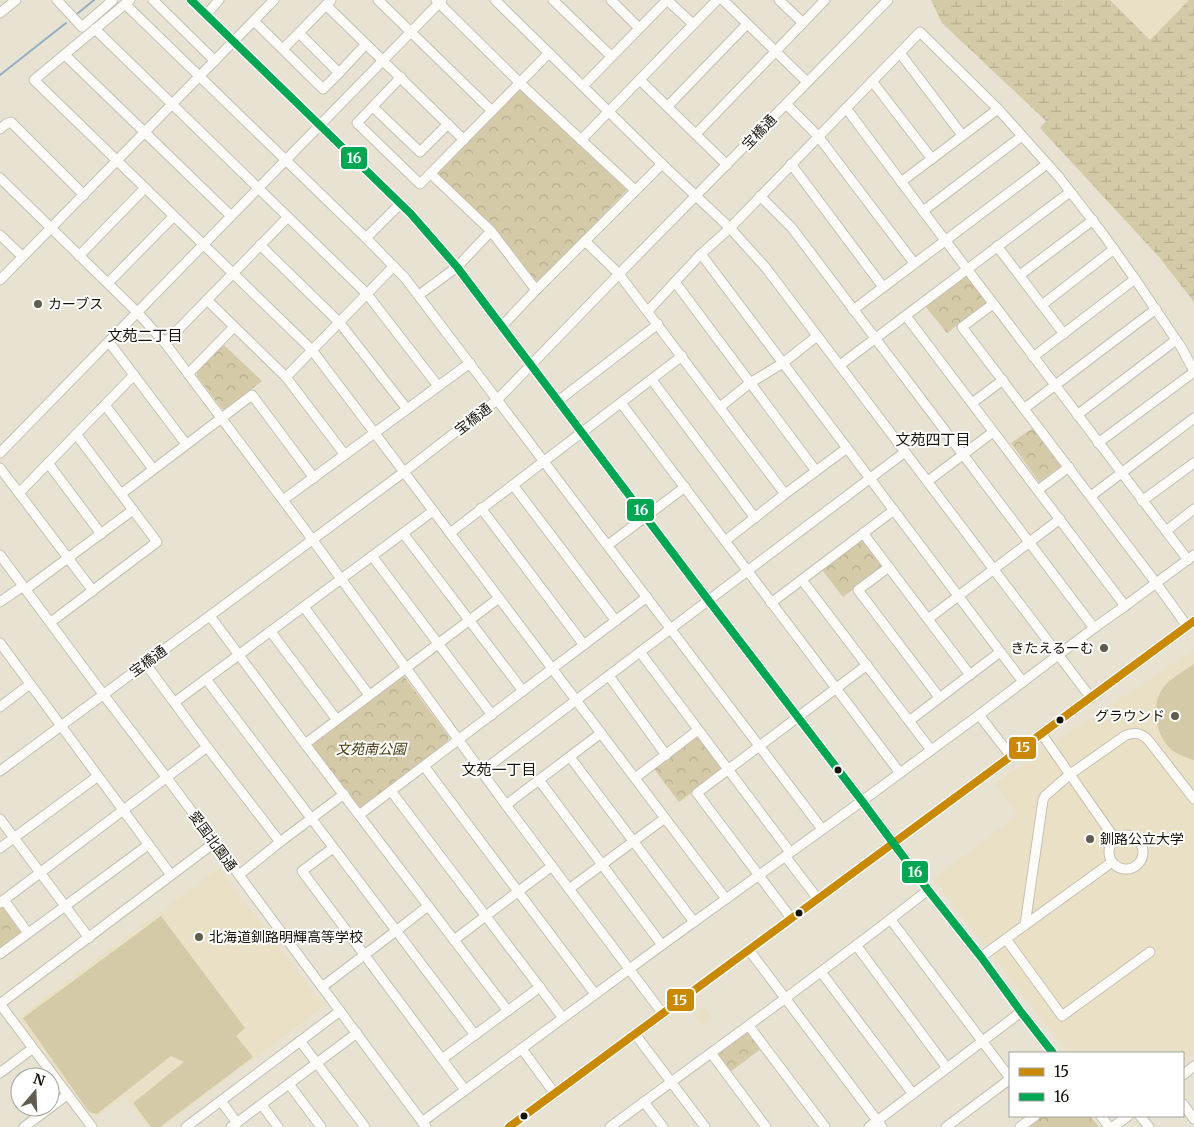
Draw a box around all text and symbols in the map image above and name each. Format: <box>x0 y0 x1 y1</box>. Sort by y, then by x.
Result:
street label: 宝橋通 <box>738 111 780 153</box>
line badge: 16 <box>340 146 368 170</box>
text: 16 <box>347 149 362 167</box>
place label: カーブス <box>48 295 103 313</box>
marker: カーブス <box>32 298 44 310</box>
district label: 文苑二丁目 <box>107 326 183 345</box>
street label: 宝橋通 <box>451 399 495 439</box>
district label: 文苑四丁目 <box>895 430 971 449</box>
line badge: 16 <box>626 498 655 522</box>
text: 16 <box>634 501 649 519</box>
place label: きたえるーむ <box>1010 639 1094 657</box>
street label: 宝橋通 <box>126 641 170 681</box>
marker: きたえるーむ <box>1098 642 1110 654</box>
place label: グラウンド <box>1095 707 1165 725</box>
marker: グラウンド <box>1169 710 1181 722</box>
unlabelled marker <box>1055 715 1065 725</box>
line badge: 15 <box>1008 736 1037 760</box>
text: 15 <box>1016 738 1030 756</box>
park label: 文苑南公園 <box>336 740 408 758</box>
district label: 文苑一丁目 <box>461 760 537 779</box>
unlabelled marker <box>833 765 843 775</box>
street label: 愛国北園通 <box>185 807 241 875</box>
place label: 釧路公立大学 <box>1100 830 1184 848</box>
marker: 釧路公立大学 <box>1084 833 1096 845</box>
line badge: 16 <box>901 860 929 884</box>
text: 16 <box>908 863 923 881</box>
unlabelled marker <box>794 908 804 918</box>
place label: 北海道釧路明輝高等学校 <box>209 928 363 946</box>
marker: 北海道釧路明輝高等学校 <box>193 931 205 943</box>
line badge: 15 <box>666 988 695 1012</box>
text: 15 <box>673 991 687 1009</box>
legend <box>1009 1052 1184 1117</box>
text: 15 <box>1054 1062 1069 1081</box>
north arrow <box>10 1067 60 1117</box>
text: N <box>31 1069 47 1090</box>
text: 16 <box>1054 1087 1069 1106</box>
unlabelled marker <box>519 1111 529 1121</box>

